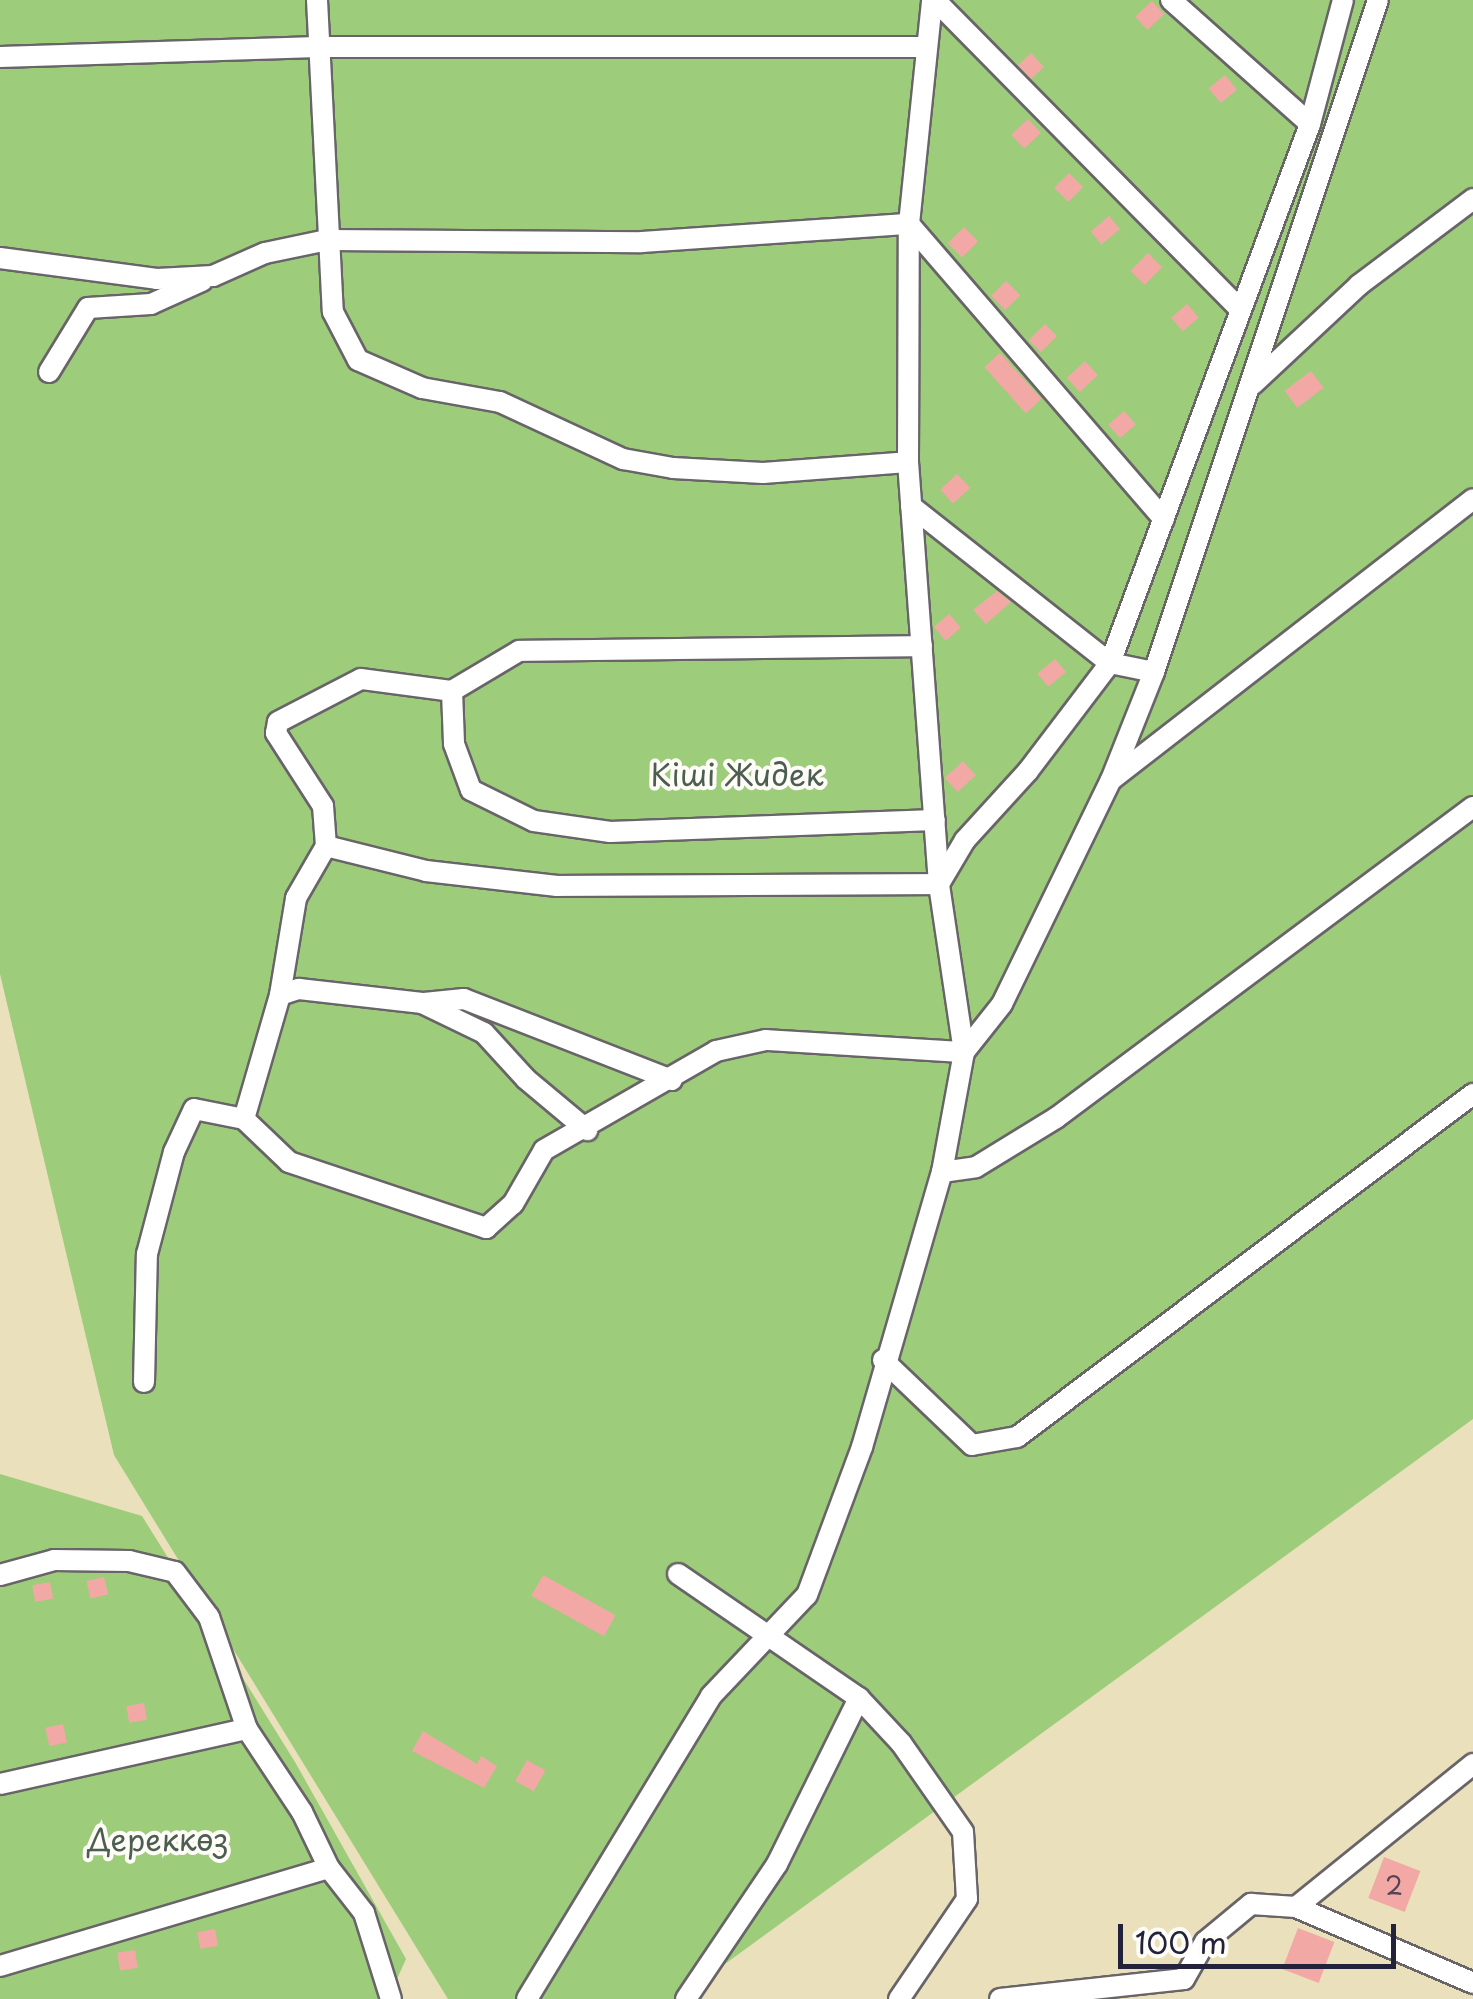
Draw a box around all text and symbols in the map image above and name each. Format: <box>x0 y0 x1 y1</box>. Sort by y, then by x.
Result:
park label: Кіші Жидек <box>650 756 824 792</box>
park label: Дереккөз <box>88 1821 228 1857</box>
house number: 2 <box>1385 1870 1403 1900</box>
scale bar <box>1123 1904 1400 1966</box>
text: 100 m <box>1135 1919 1227 1964</box>

